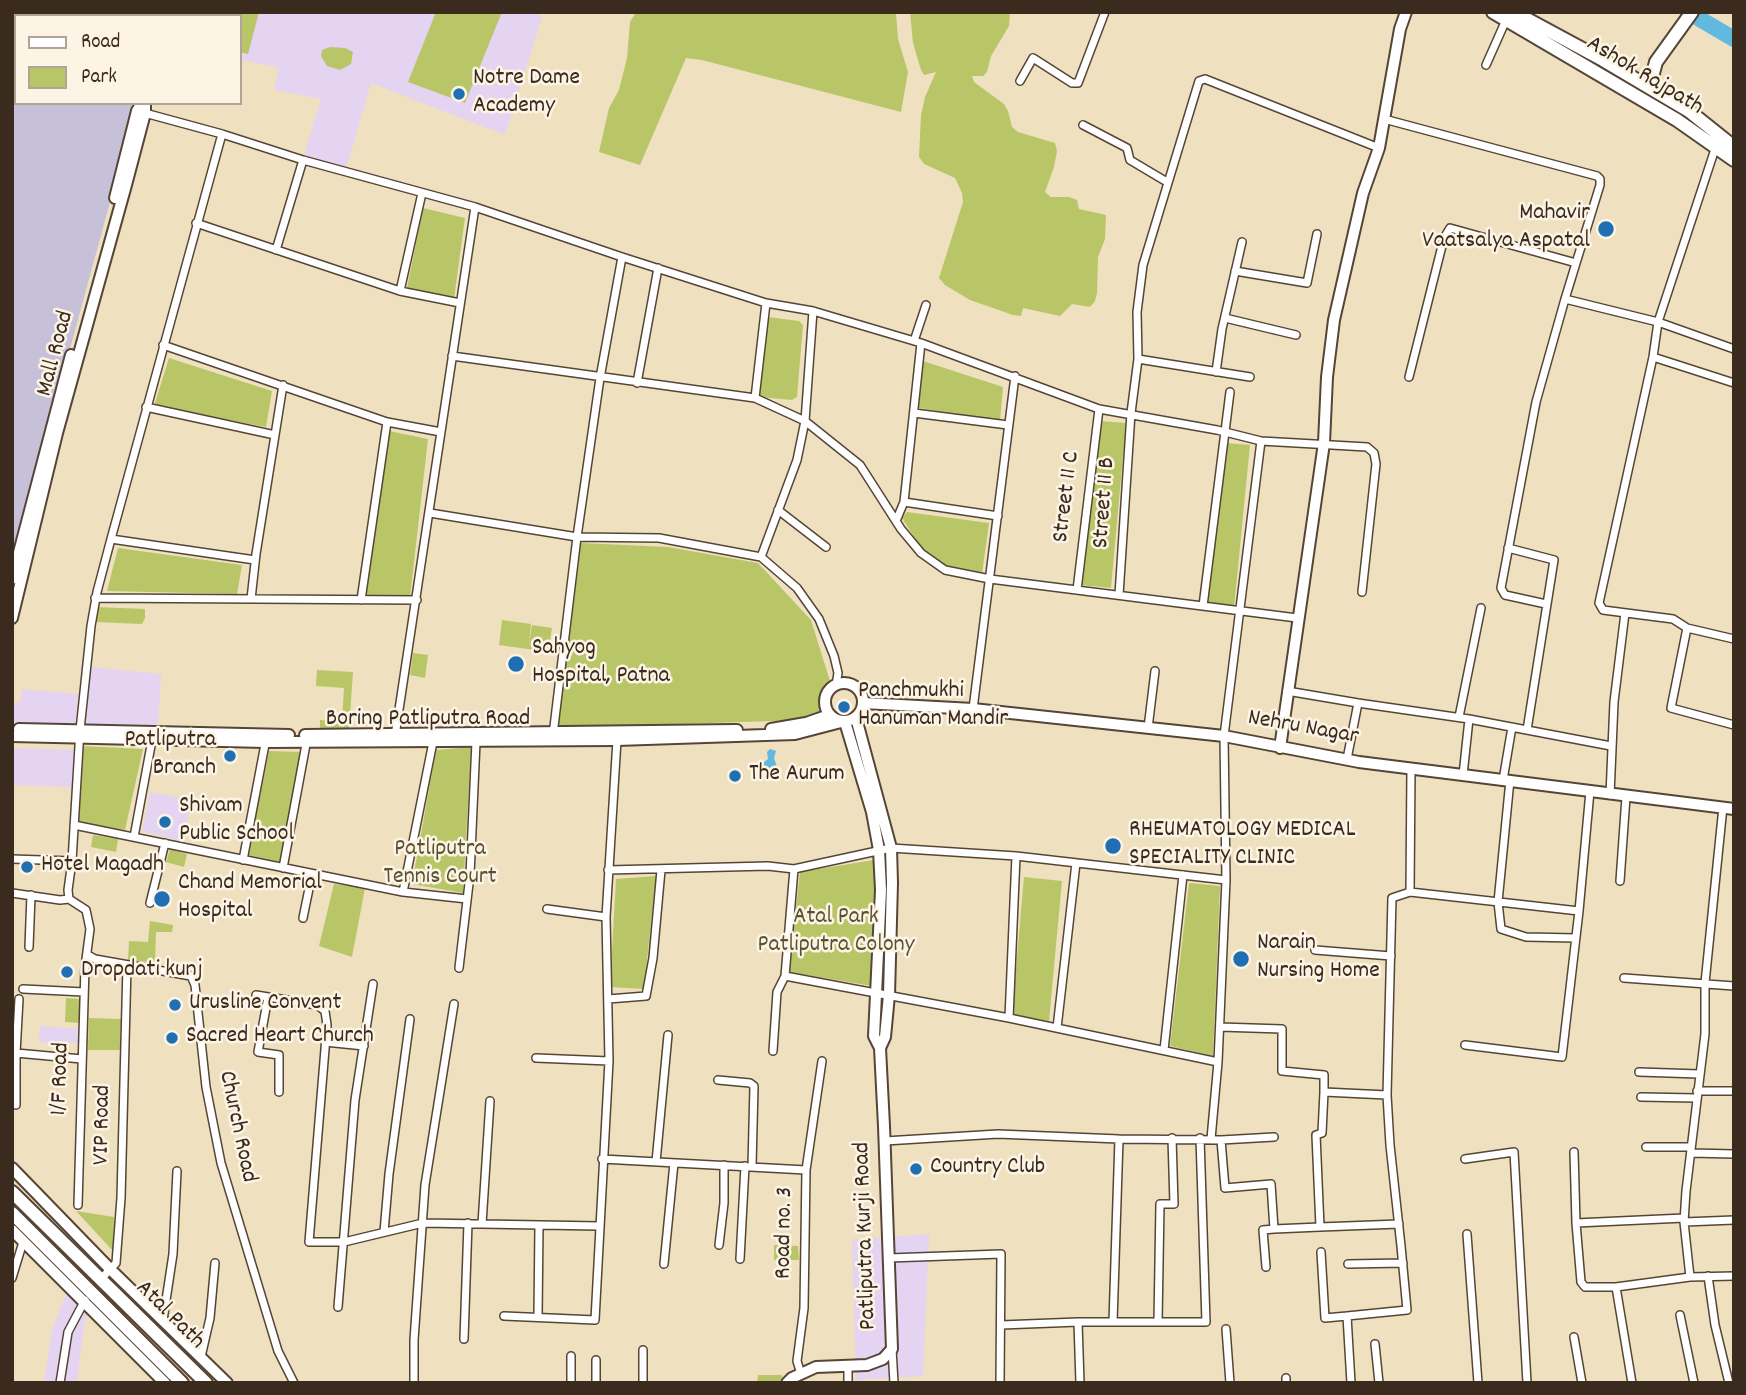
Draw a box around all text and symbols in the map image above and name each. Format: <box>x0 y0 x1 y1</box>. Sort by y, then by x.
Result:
legend <box>14 14 242 105</box>
text: Road <box>81 28 120 58</box>
street label: Ashok Rajpath <box>1580 31 1708 123</box>
text: Park <box>81 63 117 93</box>
place label: Notre Dame Academy <box>473 66 580 122</box>
marker: Notre Dame Academy <box>451 86 467 102</box>
place label: Mahavir Vaatsalya Aspatal <box>1422 201 1590 257</box>
marker: Mahavir Vaatsalya Aspatal <box>1596 219 1616 239</box>
street label: Mall Road <box>32 308 82 400</box>
street label: Street 11 C <box>1048 450 1088 544</box>
street label: Street 11 B <box>1088 457 1124 549</box>
place label: Sahyog Hospital, Patna <box>532 636 670 692</box>
marker: Sahyog Hospital, Patna <box>506 654 526 674</box>
place label: Panchmukhi Hanuman Mandir <box>858 679 1008 735</box>
marker: Panchmukhi Hanuman Mandir <box>836 699 852 715</box>
street label: Nehru Nagar <box>1245 705 1361 753</box>
street label: Boring Patliputra Road <box>326 707 530 735</box>
place label: Patliputra Branch <box>124 728 216 784</box>
marker: Patliputra Branch <box>222 748 238 764</box>
place label: The Aurum <box>749 762 845 790</box>
marker: The Aurum <box>727 768 743 784</box>
place label: Shivam Public School <box>179 794 294 850</box>
marker: Shivam Public School <box>157 814 173 830</box>
place label: RHEUMATOLOGY MEDICAL SPECIALITY CLINIC <box>1129 818 1356 874</box>
marker: RHEUMATOLOGY MEDICAL SPECIALITY CLINIC <box>1103 836 1123 856</box>
park label: Patliputra Tennis Court <box>384 837 496 893</box>
place label: Hotel Magadh <box>41 853 164 881</box>
marker: Hotel Magadh <box>19 859 35 875</box>
place label: Chand Memorial Hospital <box>178 871 322 927</box>
marker: Chand Memorial Hospital <box>152 889 172 909</box>
park label: Atal Park Patliputra Colony <box>758 905 914 961</box>
place label: Narain Nursing Home <box>1257 931 1380 987</box>
marker: Narain Nursing Home <box>1231 949 1251 969</box>
place label: Dropdati kunj <box>81 958 203 986</box>
marker: Dropdati kunj <box>59 964 75 980</box>
place label: Urusline Convent <box>189 991 341 1019</box>
marker: Urusline Convent <box>167 997 183 1013</box>
place label: Sacred Heart Church <box>186 1024 374 1052</box>
marker: Sacred Heart Church <box>164 1030 180 1046</box>
street label: 1/F Road <box>46 1042 78 1116</box>
street label: Church Road <box>210 1069 262 1185</box>
street label: VIP Road <box>89 1085 119 1165</box>
street label: Patliputra Kurji Road <box>849 1141 885 1331</box>
place label: Country Club <box>930 1155 1045 1183</box>
marker: Country Club <box>908 1161 924 1177</box>
street label: Road no. 3 <box>771 1187 801 1279</box>
street label: Atal Path <box>128 1275 210 1357</box>

